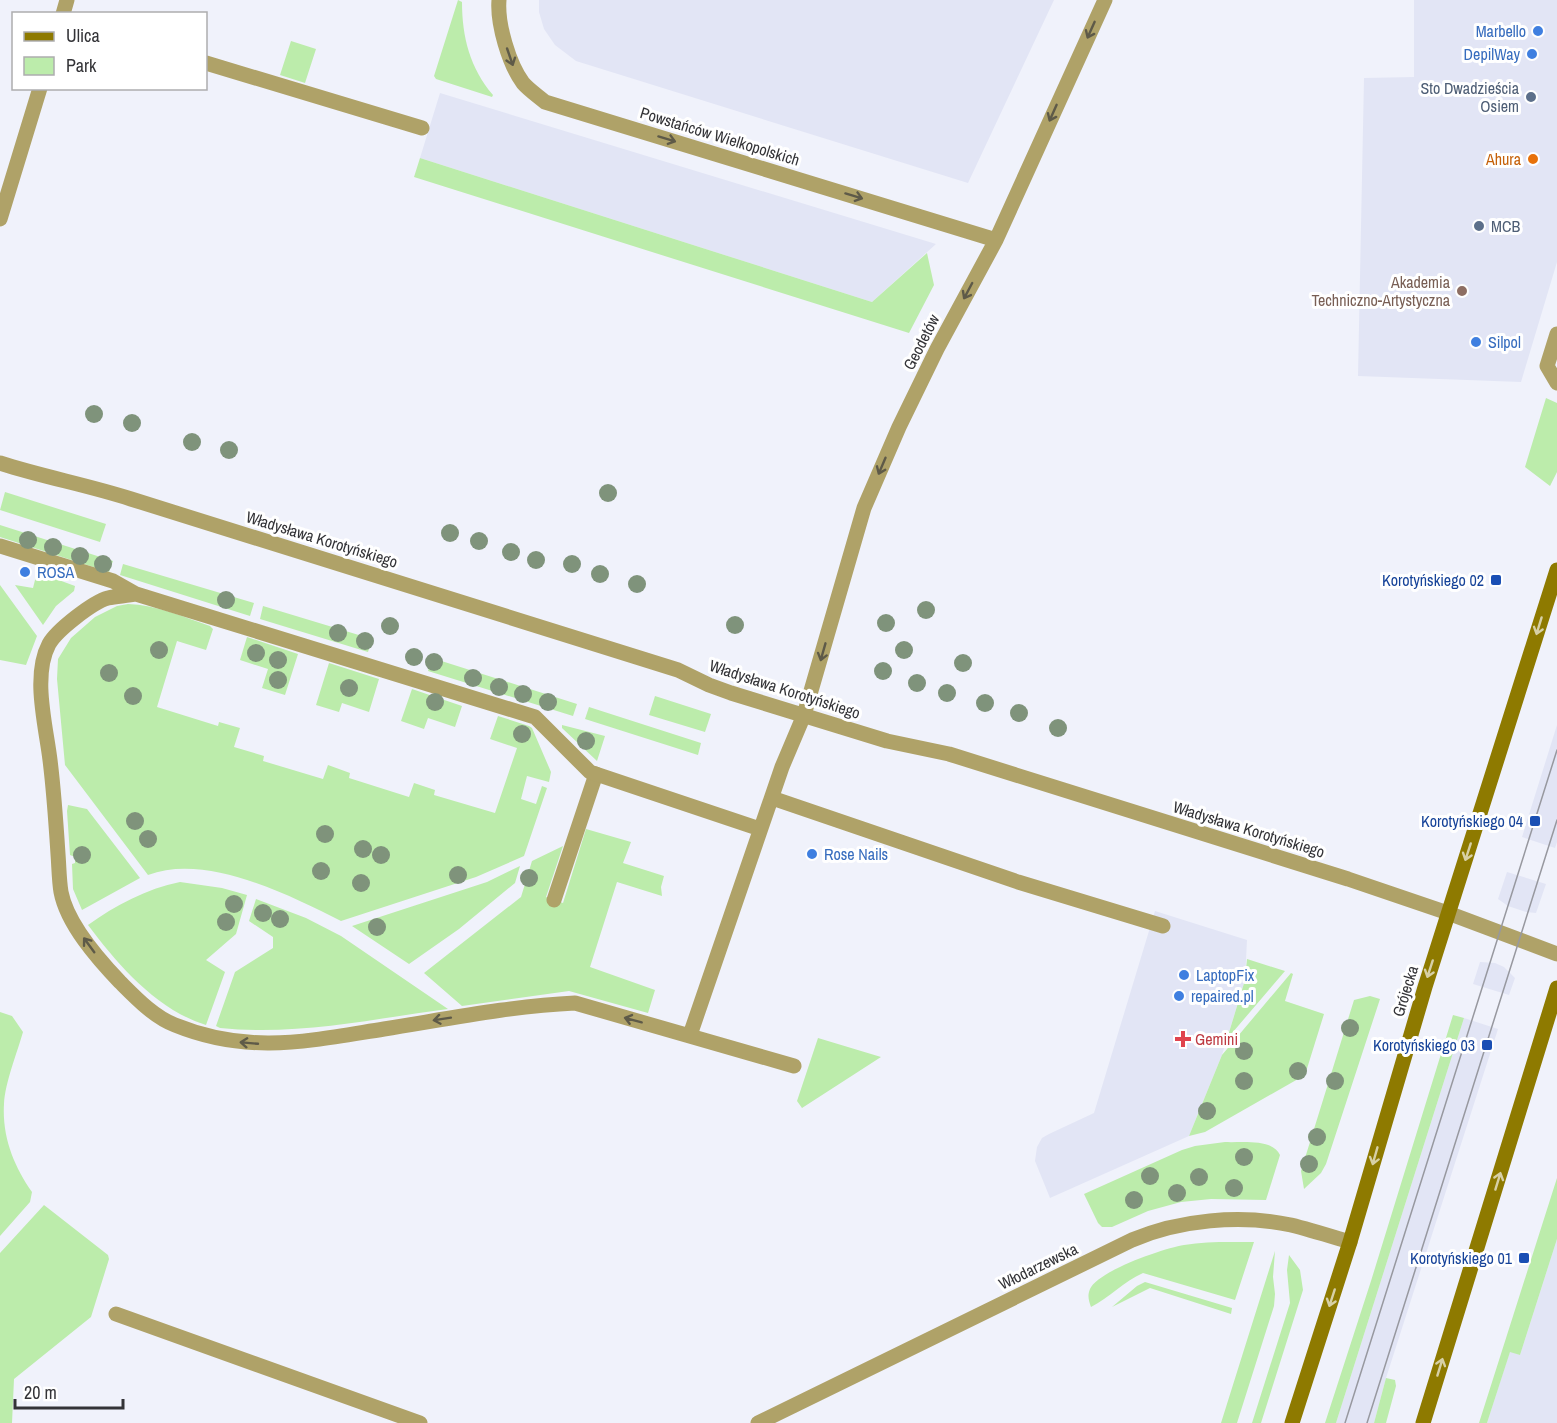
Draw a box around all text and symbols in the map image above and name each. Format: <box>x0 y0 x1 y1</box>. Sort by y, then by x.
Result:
legend <box>12 12 207 90</box>
place label: Marbello <box>1476 20 1526 42</box>
one-way arrow <box>1085 21 1097 39</box>
text: Ulica <box>66 23 100 48</box>
marker: Marbello <box>1531 24 1545 38</box>
place label: DepilWay <box>1464 43 1520 65</box>
one-way arrow <box>506 47 517 66</box>
marker: DepilWay <box>1525 47 1539 61</box>
text: Park <box>66 53 97 78</box>
place label: Sto Dwadzieścia Osiem <box>1421 77 1520 117</box>
marker: Sto Dwadzieścia Osiem <box>1524 90 1538 104</box>
street label: Powstańców Wielkopolskich <box>638 101 802 171</box>
one-way arrow <box>1047 104 1059 122</box>
one-way arrow <box>657 134 676 145</box>
place label: Ahura <box>1485 148 1522 170</box>
marker: Ahura <box>1526 152 1540 166</box>
one-way arrow <box>844 191 863 202</box>
place label: MCB <box>1491 215 1520 237</box>
marker: MCB <box>1472 219 1486 233</box>
place label: Akademia Techniczno-Artystyczna <box>1311 271 1451 311</box>
one-way arrow <box>962 282 973 300</box>
marker: Akademia Techniczno-Artystyczna <box>1455 284 1469 298</box>
street label: Geodetów <box>898 310 945 374</box>
place label: Silpol <box>1488 331 1521 353</box>
marker: Silpol <box>1469 335 1483 349</box>
one-way arrow <box>876 456 887 475</box>
street label: Władysława Korotyńskiego <box>243 505 401 573</box>
place label: ROSA <box>37 561 74 583</box>
marker: ROSA <box>18 565 32 579</box>
place label: Korotyńskiego 02 <box>1382 569 1484 591</box>
marker: Korotyńskiego 02 <box>1489 573 1503 587</box>
one-way arrow <box>1533 616 1544 635</box>
one-way arrow <box>817 642 828 661</box>
street label: Władysława Korotyńskiego <box>707 654 863 724</box>
street label: Władysława Korotyńskiego <box>1170 795 1328 863</box>
place label: Korotyńskiego 04 <box>1421 810 1523 832</box>
marker: Korotyńskiego 04 <box>1528 814 1542 828</box>
one-way arrow <box>1462 842 1473 861</box>
place label: Rose Nails <box>824 843 888 865</box>
marker: Rose Nails <box>805 847 819 861</box>
one-way arrow <box>83 937 95 954</box>
one-way arrow <box>1424 959 1435 978</box>
street label: Grójecka <box>1387 962 1423 1019</box>
place label: LaptopFix <box>1196 964 1255 986</box>
marker: LaptopFix <box>1177 968 1191 982</box>
place label: repaired.pl <box>1191 985 1254 1007</box>
marker: repaired.pl <box>1172 989 1186 1003</box>
one-way arrow <box>624 1013 643 1025</box>
one-way arrow <box>432 1014 452 1025</box>
place label: Gemini <box>1195 1028 1238 1050</box>
marker: Gemini <box>1176 1032 1190 1046</box>
place label: Korotyńskiego 03 <box>1373 1034 1475 1056</box>
one-way arrow <box>239 1037 259 1048</box>
marker: Korotyńskiego 03 <box>1480 1038 1494 1052</box>
one-way arrow <box>1369 1146 1380 1165</box>
one-way arrow <box>1493 1172 1504 1191</box>
street label: Włodarzewska <box>995 1237 1082 1295</box>
place label: Korotyńskiego 01 <box>1410 1247 1513 1269</box>
marker: Korotyńskiego 01 <box>1517 1251 1531 1265</box>
one-way arrow <box>1325 1288 1336 1307</box>
one-way arrow <box>1435 1358 1446 1377</box>
scale bar <box>15 1372 123 1410</box>
text: 20 m <box>24 1380 57 1405</box>

